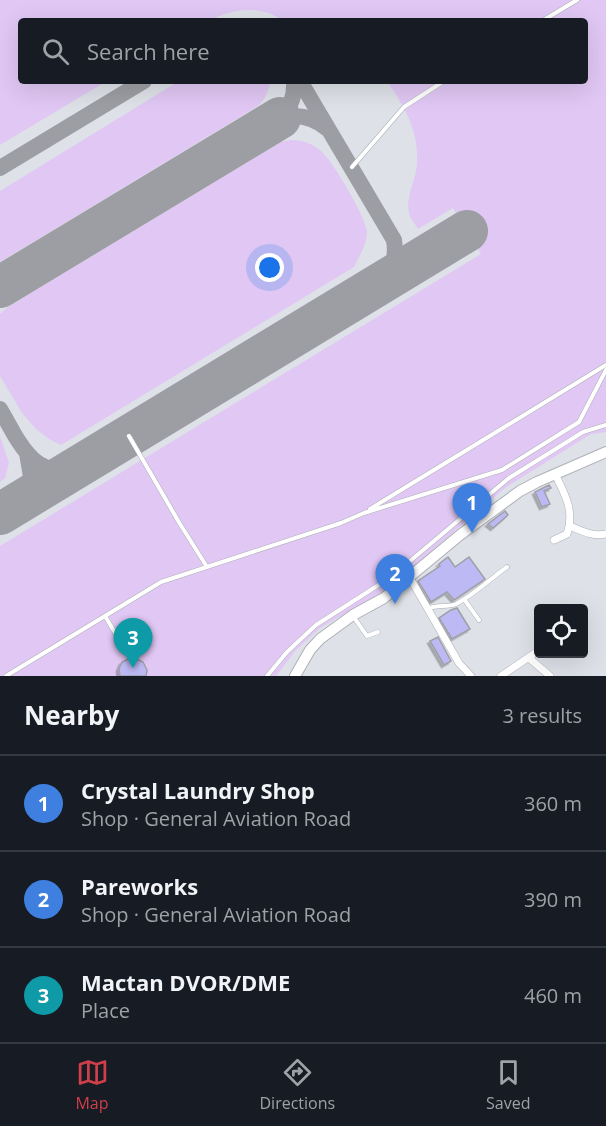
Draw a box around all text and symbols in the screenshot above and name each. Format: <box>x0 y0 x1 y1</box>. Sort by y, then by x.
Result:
search box <box>18 18 588 84</box>
icon: search <box>39 35 72 68</box>
text: Search here <box>87 36 210 66</box>
your location <box>255 253 284 282</box>
pin: 1 <box>452 484 492 533</box>
pin: 2 <box>376 554 414 604</box>
map controls <box>534 604 588 658</box>
button: locate <box>534 604 588 658</box>
pin: 3 <box>114 618 152 668</box>
text: Nearby <box>24 697 119 733</box>
text: 3 results <box>502 702 582 729</box>
text: Crystal Laundry Shop <box>81 775 315 805</box>
text: 1 <box>38 790 49 817</box>
text: 360 m <box>524 790 582 817</box>
text: Shop · General Aviation Road <box>81 805 351 832</box>
text: Pareworks <box>81 871 198 901</box>
text: 2 <box>38 886 49 913</box>
text: 390 m <box>524 886 582 913</box>
text: Shop · General Aviation Road <box>81 901 351 928</box>
text: Mactan DVOR/DME <box>81 967 290 997</box>
text: 3 <box>38 982 49 1009</box>
text: 460 m <box>524 982 582 1009</box>
text: Place <box>81 997 130 1024</box>
tab: Map <box>75 1056 109 1114</box>
tab: Directions <box>259 1056 335 1114</box>
tab: Saved <box>486 1056 531 1114</box>

